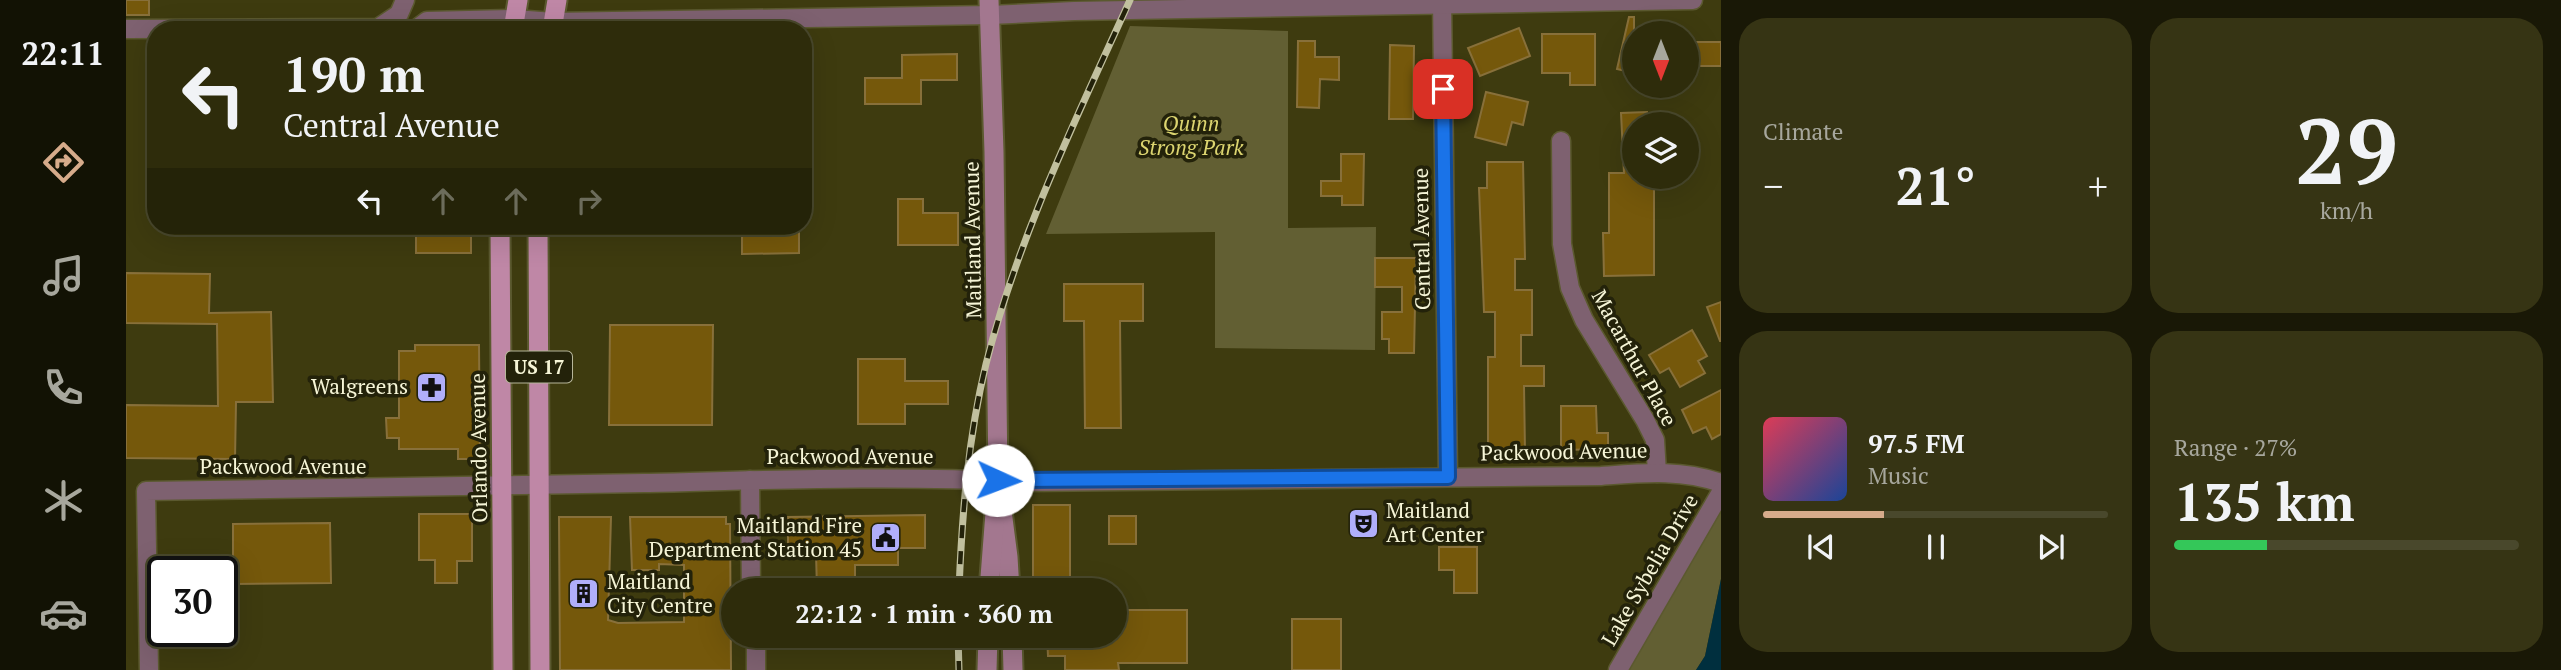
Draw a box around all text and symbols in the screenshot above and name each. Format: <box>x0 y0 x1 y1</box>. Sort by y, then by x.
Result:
north arrow <box>1622 21 1699 98</box>
map controls <box>1622 21 1699 189</box>
text: 22:11 <box>21 32 105 74</box>
text: 190 m <box>283 41 425 106</box>
icon: left <box>168 49 259 140</box>
pin <box>1413 59 1473 119</box>
icon: arrive <box>1424 70 1462 108</box>
text: 29 <box>2295 89 2398 210</box>
text: Central Avenue <box>283 104 500 146</box>
park label: Quinn Strong Park <box>1138 109 1245 161</box>
button: layers <box>1622 112 1699 189</box>
text: Climate <box>1763 116 1843 147</box>
icon: directions <box>39 138 88 187</box>
text: 21° <box>1895 151 1976 220</box>
street label: Maitland Avenue <box>957 161 987 319</box>
text: − <box>1763 161 1783 211</box>
text: + <box>2088 161 2108 211</box>
street label: Central Avenue <box>1406 168 1436 310</box>
icon: left <box>351 182 389 220</box>
icon: ahead <box>424 182 462 220</box>
icon: ahead <box>497 182 535 220</box>
icon: right <box>570 182 608 220</box>
text: km/h <box>2320 195 2373 226</box>
icon: music <box>39 251 88 300</box>
street label: Macarthur Place <box>1586 284 1684 431</box>
road number: US 17 <box>506 352 572 382</box>
icon: phone <box>39 363 88 412</box>
pharmacy icon: Walgreens <box>414 370 448 404</box>
place label: Walgreens <box>311 372 408 400</box>
street label: Orlando Avenue <box>463 373 493 523</box>
text: 97.5 FM <box>1868 426 1965 460</box>
text: Range · 27% <box>2174 432 2297 463</box>
street label: Packwood Avenue <box>1480 436 1648 466</box>
street label: Packwood Avenue <box>766 442 934 470</box>
position arrow <box>961 443 1035 517</box>
street label: Packwood Avenue <box>199 452 367 480</box>
text: Music <box>1868 460 1929 491</box>
text: 135 km <box>2174 467 2355 536</box>
icon: climate <box>39 476 88 525</box>
street label: Lake Sybelia Drive <box>1594 489 1704 650</box>
place label: Maitland Art Center <box>1386 496 1484 548</box>
theatre icon: Maitland Art Center <box>1346 506 1380 540</box>
place label: Maitland Fire Department Station 45 <box>649 511 862 563</box>
public building icon: Maitland Fire Department Station 45 <box>868 521 902 555</box>
icon: previous <box>1802 528 1840 566</box>
icon: pause <box>1917 528 1955 566</box>
icon: next <box>2032 528 2070 566</box>
speed limit sign: 30 <box>147 556 238 647</box>
place label: Maitland City Centre <box>607 567 713 619</box>
building icon: Maitland City Centre <box>567 577 601 611</box>
icon: car <box>39 589 88 638</box>
text: 22:12 · 1 min · 360 m <box>795 596 1053 630</box>

